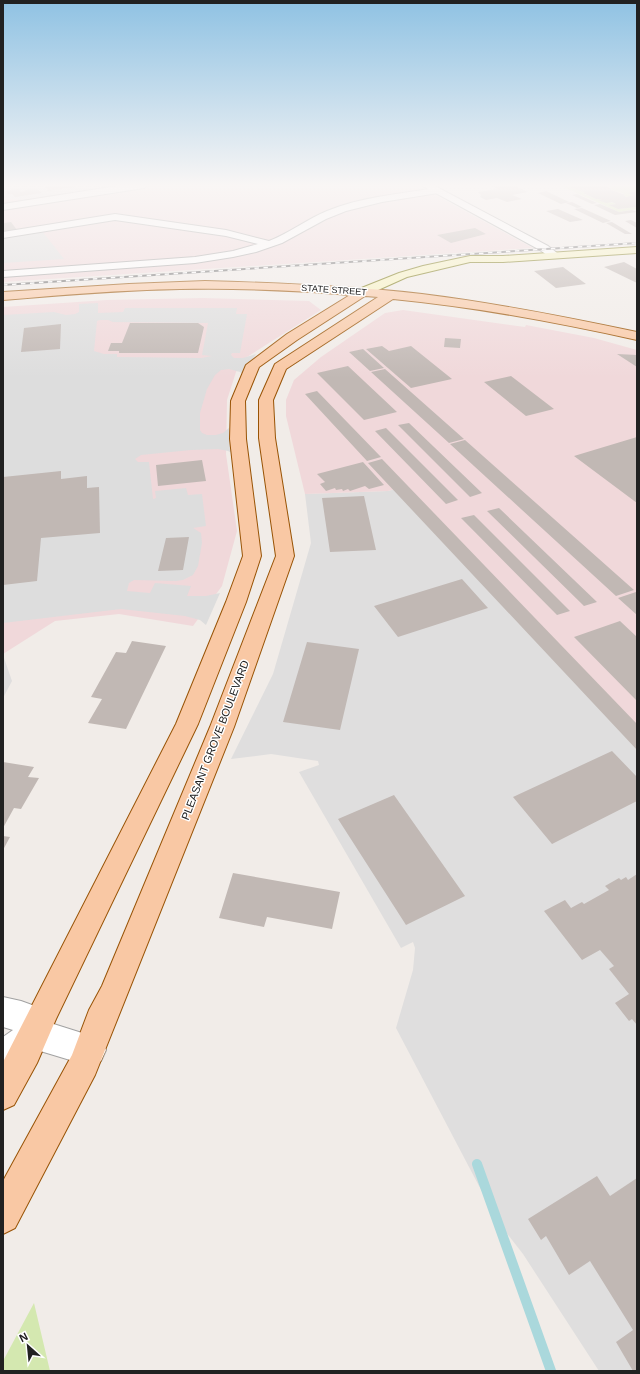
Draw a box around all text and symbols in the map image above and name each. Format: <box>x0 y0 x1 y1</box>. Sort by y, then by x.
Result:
street label: STATE STREET <box>301 283 368 297</box>
street label: PLEASANT GROVE BOULEVARD <box>179 658 251 822</box>
north arrow <box>8 1326 48 1366</box>
text: N <box>17 1330 30 1344</box>

